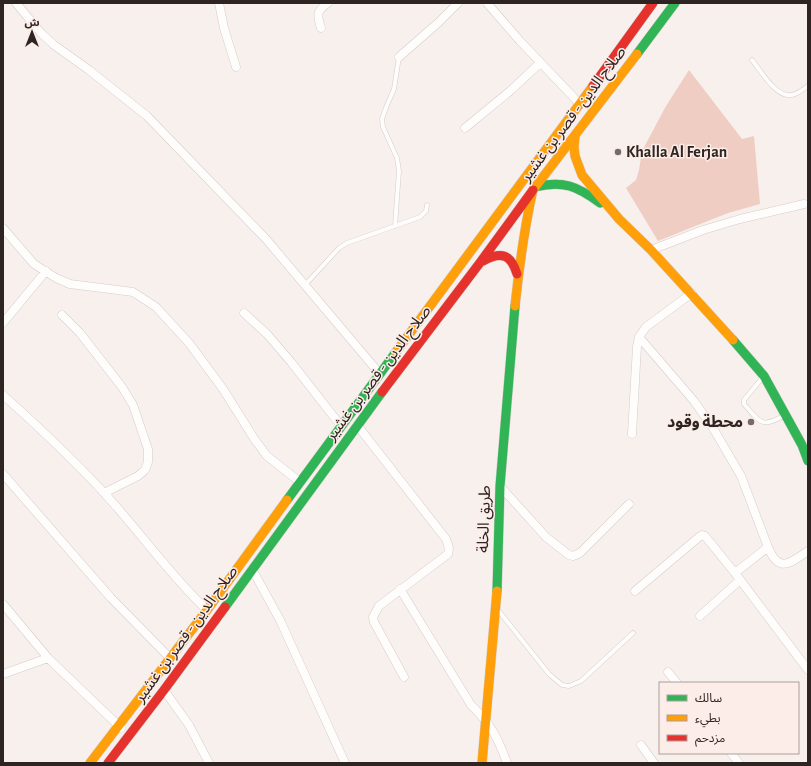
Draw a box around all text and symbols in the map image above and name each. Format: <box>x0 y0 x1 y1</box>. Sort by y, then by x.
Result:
north arrow <box>12 12 52 52</box>
text: ش <box>24 17 40 29</box>
street label: صلاح الدين - قصر بن غشير <box>517 44 632 187</box>
place label: Khalla Al Ferjan <box>626 144 727 161</box>
marker: Khalla Al Ferjan <box>613 147 623 157</box>
street label: صلاح الدين - قصر بن غشير <box>322 303 437 446</box>
place label: محطة وقود <box>667 413 743 431</box>
marker: محطة وقود <box>746 417 756 427</box>
street label: طريق الخلة <box>475 485 495 553</box>
street label: صلاح الدين - قصر بن غشير <box>131 563 244 708</box>
legend <box>659 682 799 754</box>
text: سالك <box>695 692 722 704</box>
text: بطيء <box>695 712 721 728</box>
text: مزدحم <box>695 732 725 747</box>

